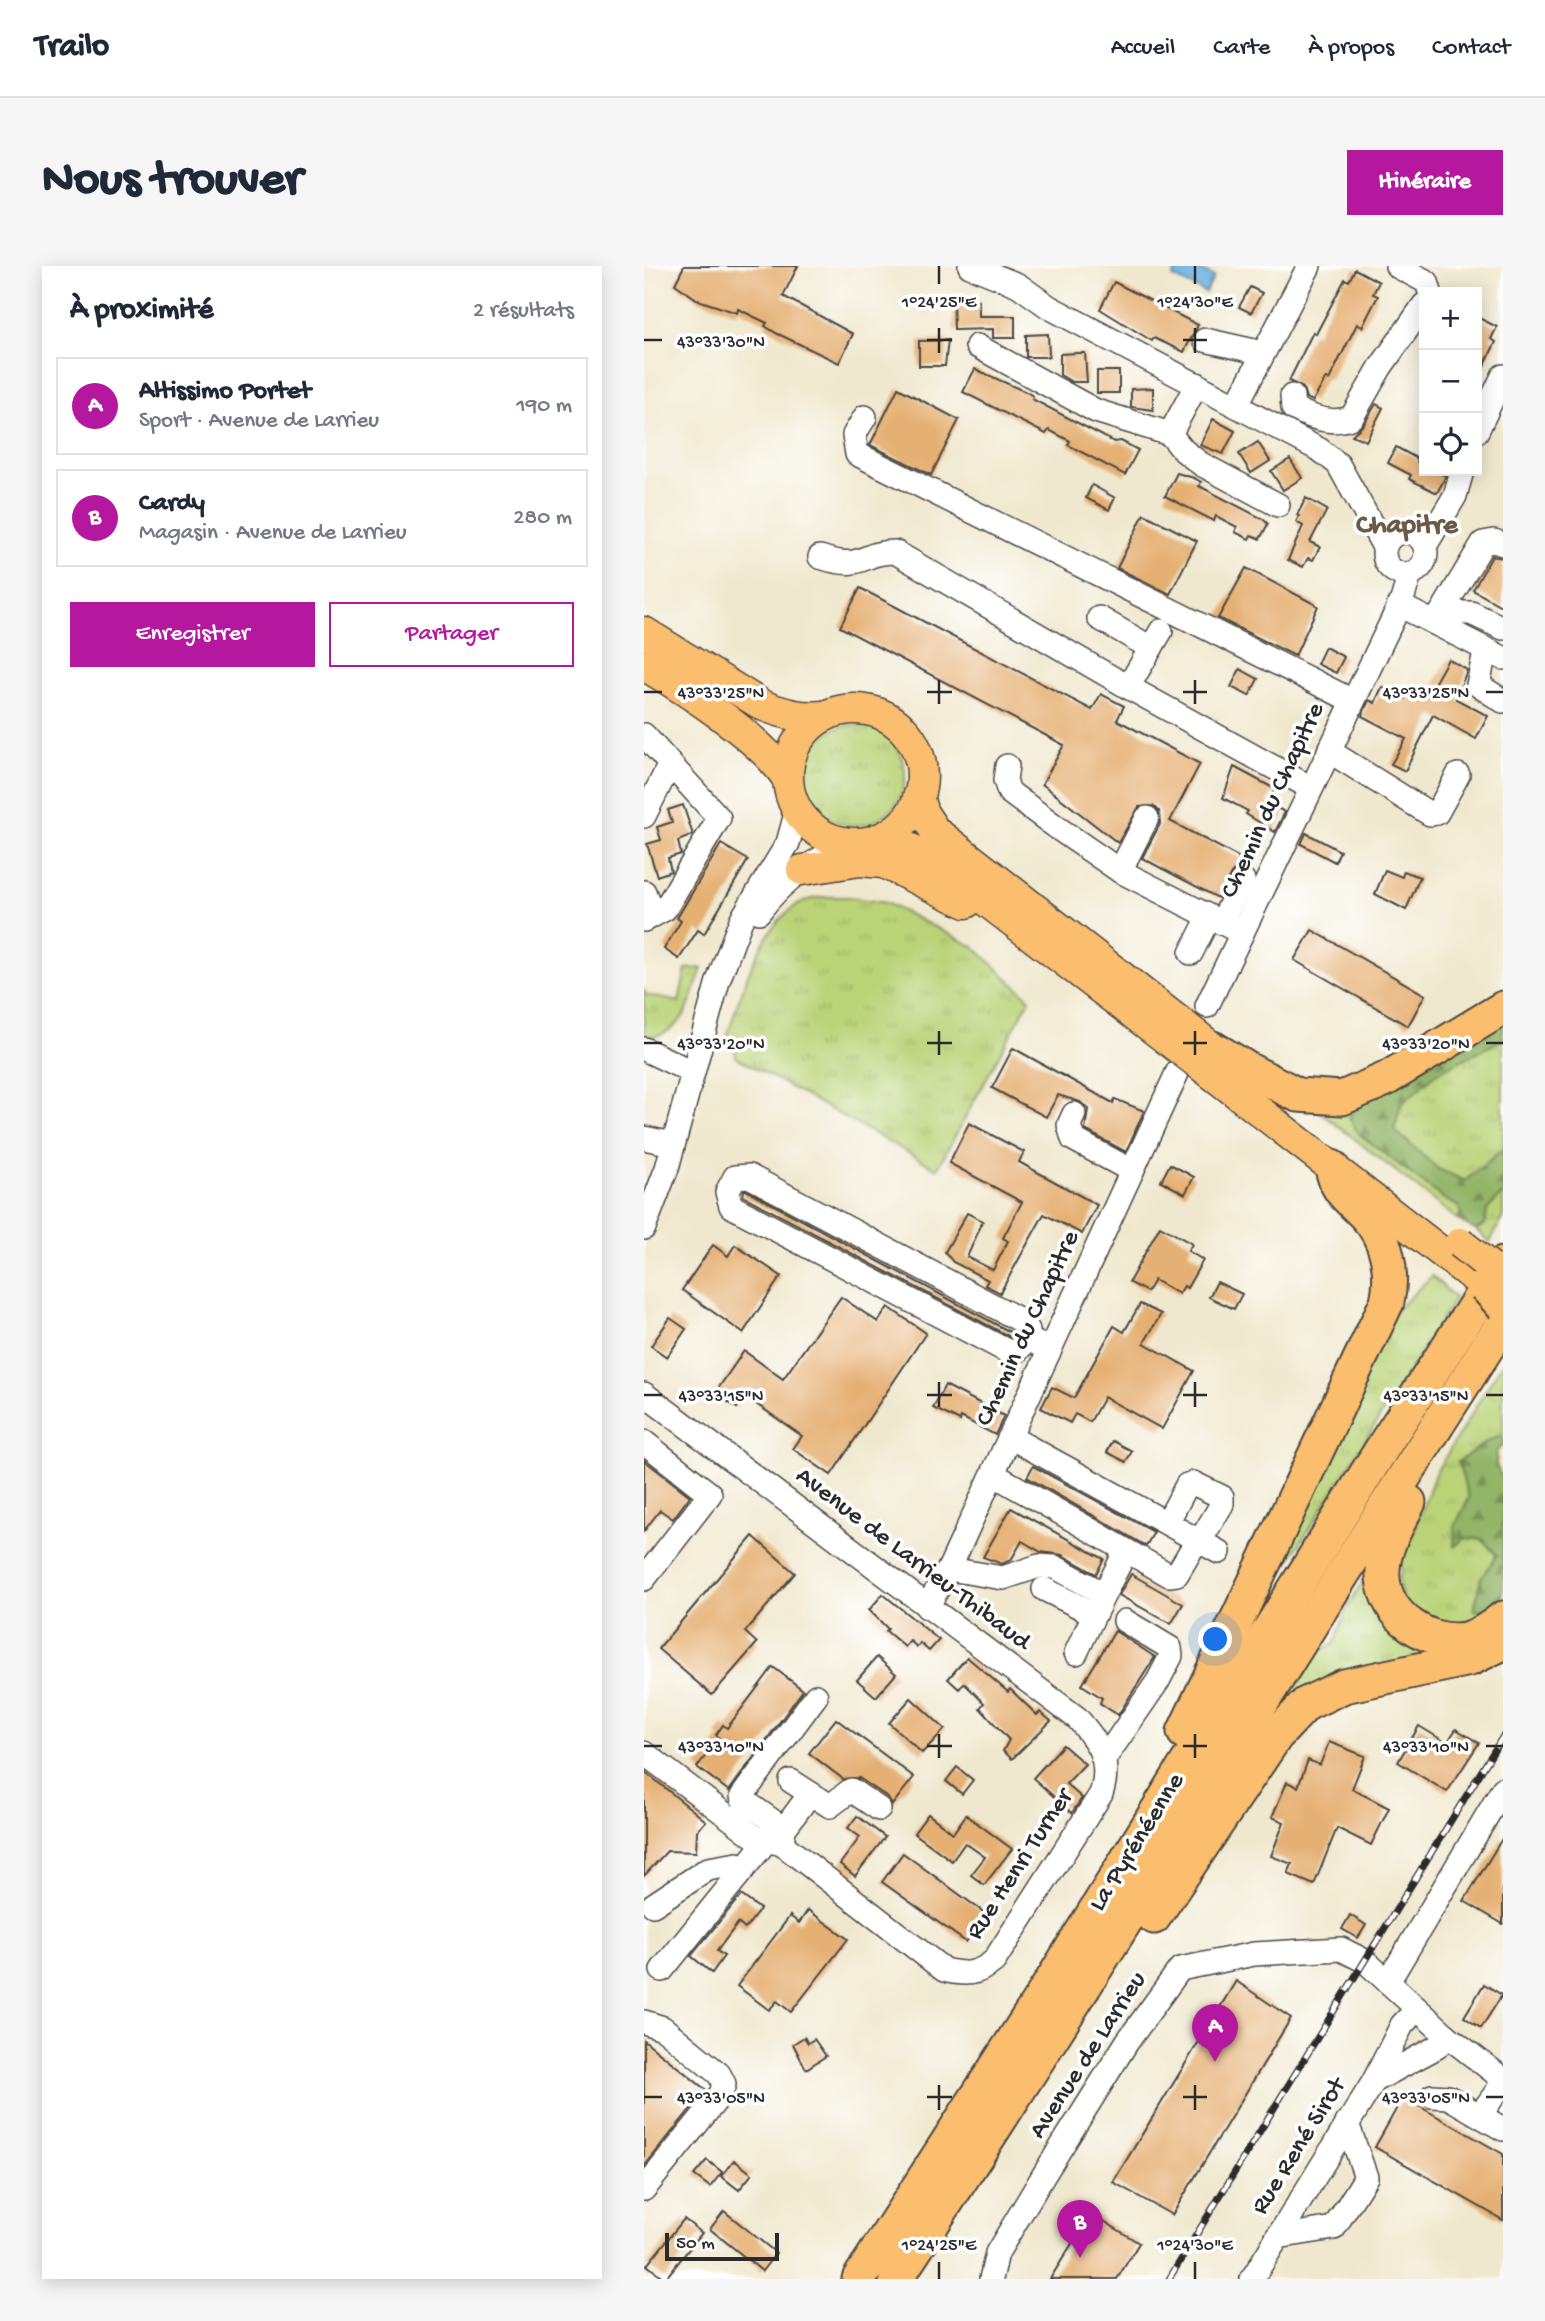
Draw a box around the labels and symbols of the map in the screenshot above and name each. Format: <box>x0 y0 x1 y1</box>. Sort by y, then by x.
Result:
text: 1°24'25"E <box>901 293 977 314</box>
text: 1°24'30"E <box>1156 293 1234 314</box>
text: 43°33'30"N <box>677 333 765 354</box>
district label: Chapitre <box>1356 510 1459 543</box>
text: 43°33'25"N <box>678 684 764 705</box>
text: 43°33'25"N <box>1383 684 1469 705</box>
street label: Chemin du Chapitre <box>1215 698 1333 904</box>
text: 43°33'20"N <box>677 1035 765 1056</box>
text: 43°33'20"N <box>1382 1035 1470 1056</box>
street label: Chemin du Chapitre <box>970 1226 1088 1432</box>
text: 43°33'15"N <box>678 1387 764 1408</box>
text: 43°33'15"N <box>1383 1387 1469 1408</box>
street label: Avenue de Larrieu-Thibaud <box>788 1462 1037 1660</box>
your location <box>1198 1622 1232 1656</box>
text: 43°33'10"N <box>678 1738 764 1759</box>
text: 43°33'10"N <box>1383 1738 1469 1759</box>
street label: La Pyrénéenne <box>1083 1768 1193 1918</box>
street label: Rue Henri Turner <box>961 1782 1083 1946</box>
street label: Avenue de Larrieu <box>1024 1967 1154 2145</box>
pin: A <box>1192 2004 1238 2062</box>
street label: Rue René Sirot <box>1246 2071 1356 2221</box>
text: 43°33'05"N <box>677 2089 765 2110</box>
text: 43°33'05"N <box>1382 2089 1470 2110</box>
pin: B <box>1057 2200 1103 2258</box>
scale bar <box>665 2230 779 2262</box>
text: 1°24'25"E <box>901 2236 977 2257</box>
text: 1°24'30"E <box>1156 2236 1234 2257</box>

